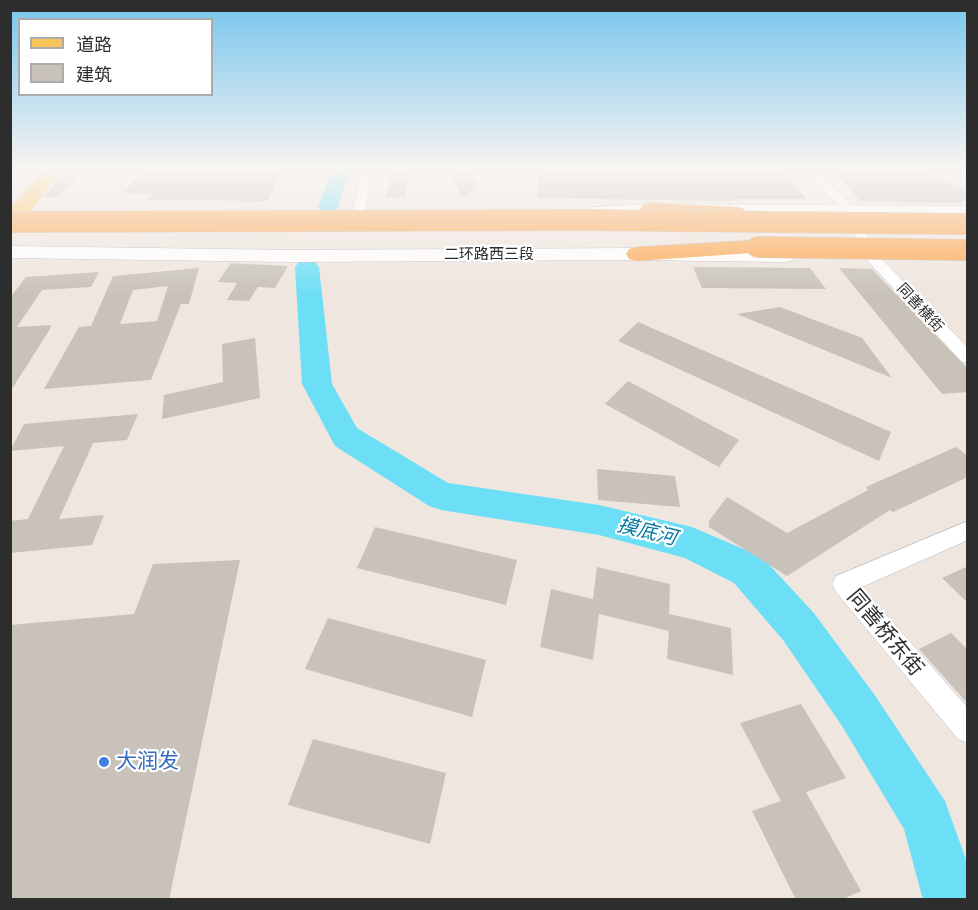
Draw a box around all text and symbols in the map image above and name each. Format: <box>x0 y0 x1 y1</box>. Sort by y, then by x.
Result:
legend <box>18 18 213 96</box>
text: 道路 <box>76 34 112 56</box>
text: 建筑 <box>76 64 112 86</box>
street label: 二环路西三段 <box>444 246 534 264</box>
street label: 同善横街 <box>893 280 947 336</box>
water label: 摸底河 <box>615 513 679 551</box>
street label: 同善桥东街 <box>842 585 928 681</box>
place label: 大润发 <box>116 749 179 775</box>
marker: 大润发 <box>97 755 111 769</box>

